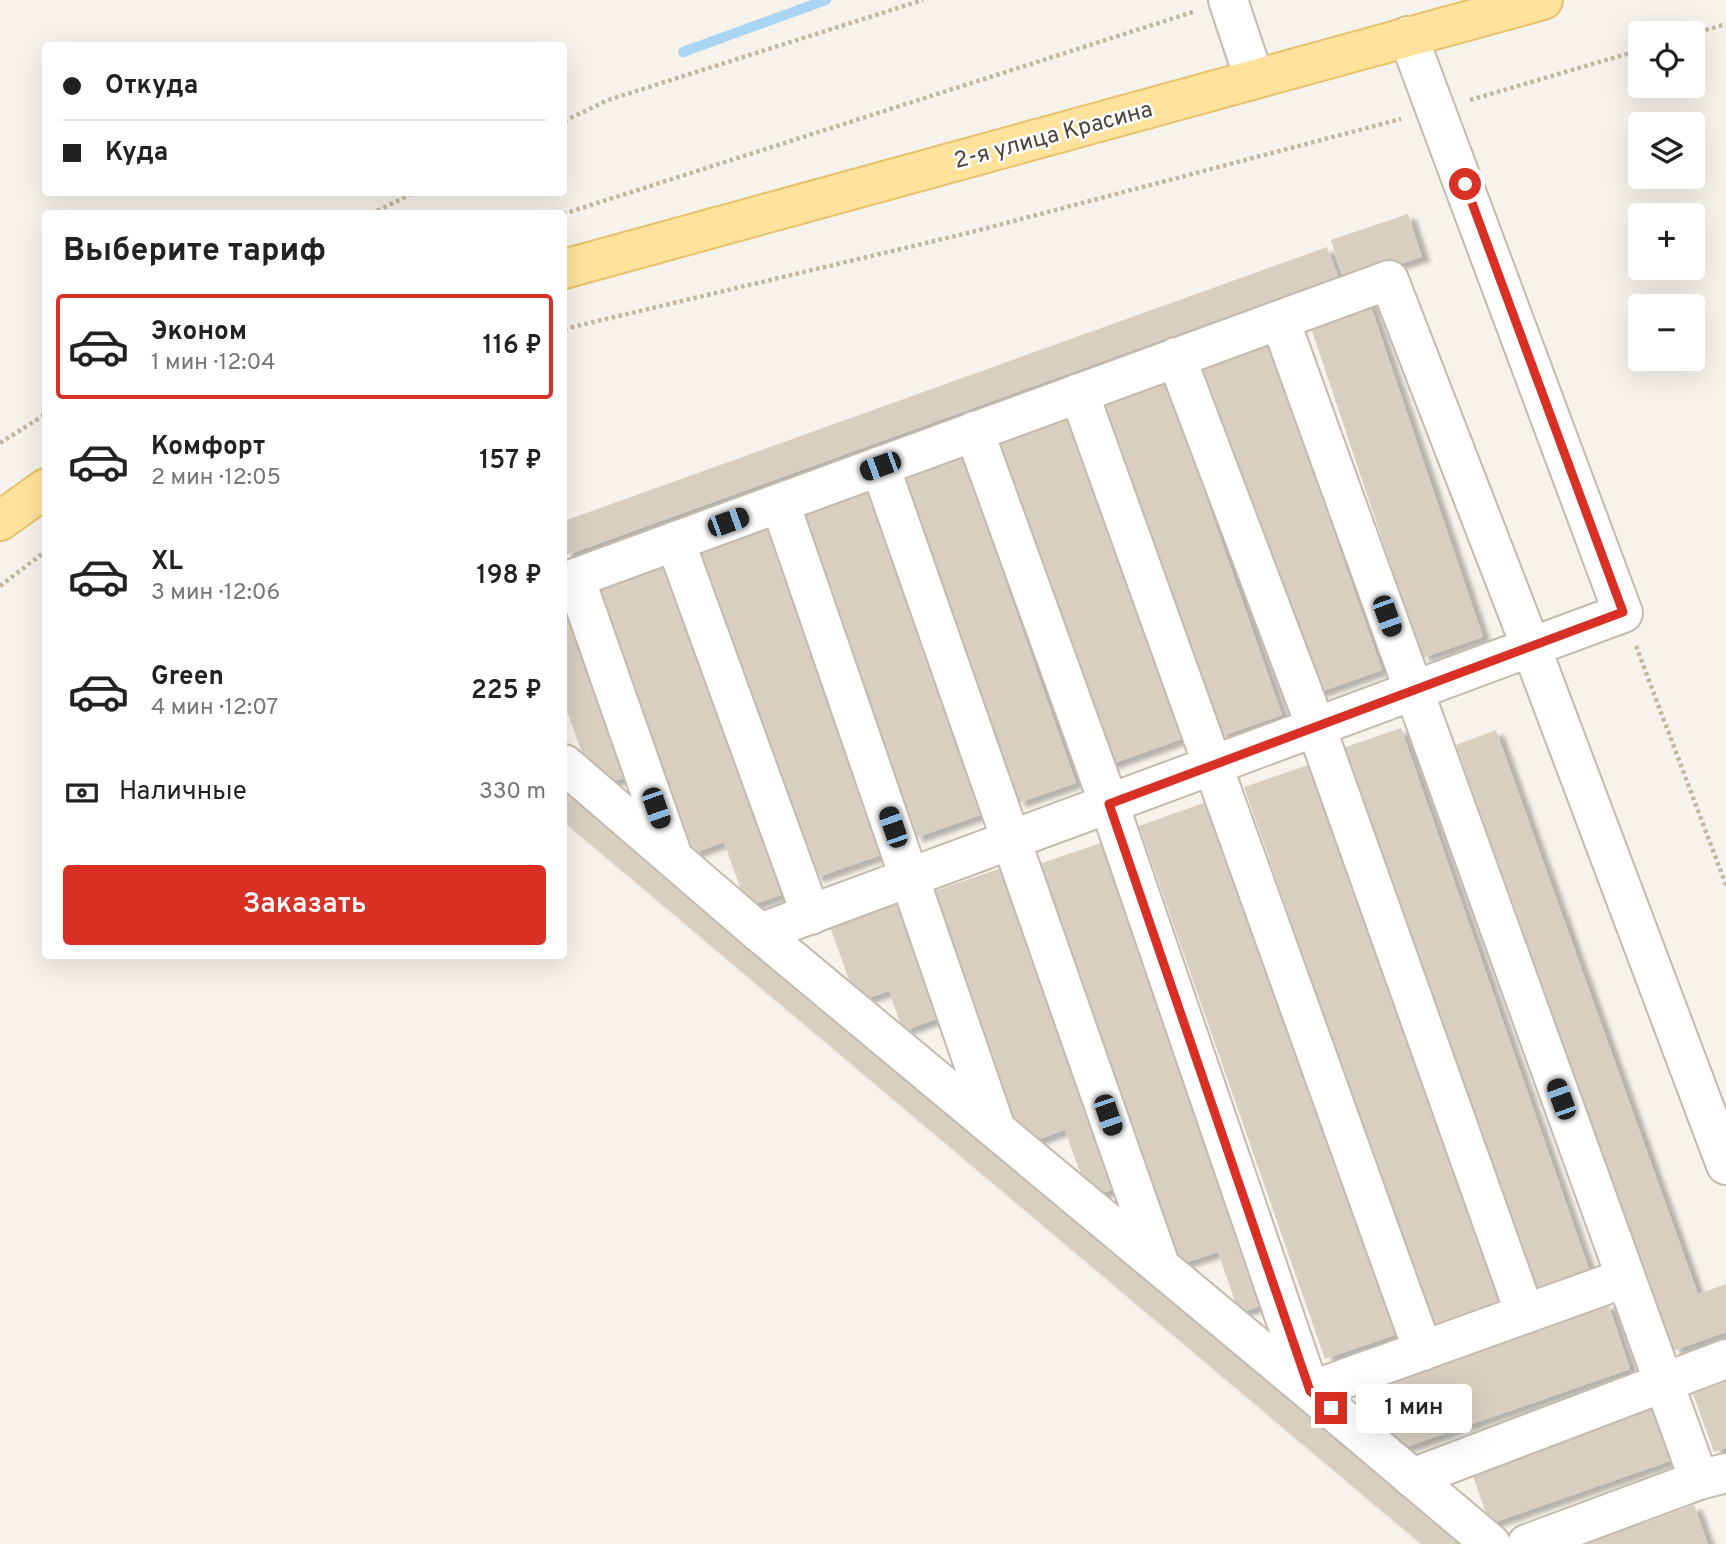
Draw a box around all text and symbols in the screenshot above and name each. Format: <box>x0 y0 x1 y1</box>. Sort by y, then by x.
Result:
map controls <box>1628 21 1705 371</box>
button: locate <box>1628 21 1705 98</box>
text: Откуда <box>105 70 198 103</box>
street label: 2-я улица Красина <box>951 96 1156 177</box>
button: layers <box>1628 112 1705 189</box>
text: Куда <box>105 137 168 170</box>
route start <box>1449 168 1481 200</box>
button: + <box>1628 203 1705 280</box>
text: Выберите тариф <box>63 232 326 272</box>
button: − <box>1628 294 1705 371</box>
icon: car <box>67 315 130 378</box>
text: Эконом <box>151 316 247 349</box>
text: 116 ₽ <box>483 330 542 363</box>
text: 1 мин · 12:04 <box>151 349 276 378</box>
icon: car <box>67 430 130 493</box>
text: Комфорт <box>151 431 265 464</box>
text: 157 ₽ <box>479 445 542 478</box>
car <box>857 449 904 483</box>
text: 2 мин · 12:05 <box>151 464 281 493</box>
car <box>705 505 752 539</box>
icon: car <box>67 545 130 608</box>
text: XL <box>151 546 183 579</box>
text: 198 ₽ <box>477 560 542 593</box>
text: 3 мин · 12:06 <box>151 579 280 608</box>
car <box>1370 593 1405 639</box>
icon: car <box>67 660 130 723</box>
text: Green <box>151 661 224 694</box>
text: 225 ₽ <box>471 675 542 708</box>
text: 4 мин · 12:07 <box>151 694 278 723</box>
icon: cash <box>63 774 101 812</box>
text: Наличные <box>119 776 247 809</box>
text: 330 m <box>479 778 546 807</box>
car <box>640 785 673 831</box>
car <box>877 804 910 850</box>
button: Заказать <box>63 865 546 945</box>
car <box>1544 1076 1579 1122</box>
car <box>1092 1092 1125 1138</box>
callout: 1 мин <box>1356 1384 1471 1432</box>
route end <box>1315 1392 1347 1424</box>
text: 1 мин <box>1385 1394 1443 1423</box>

